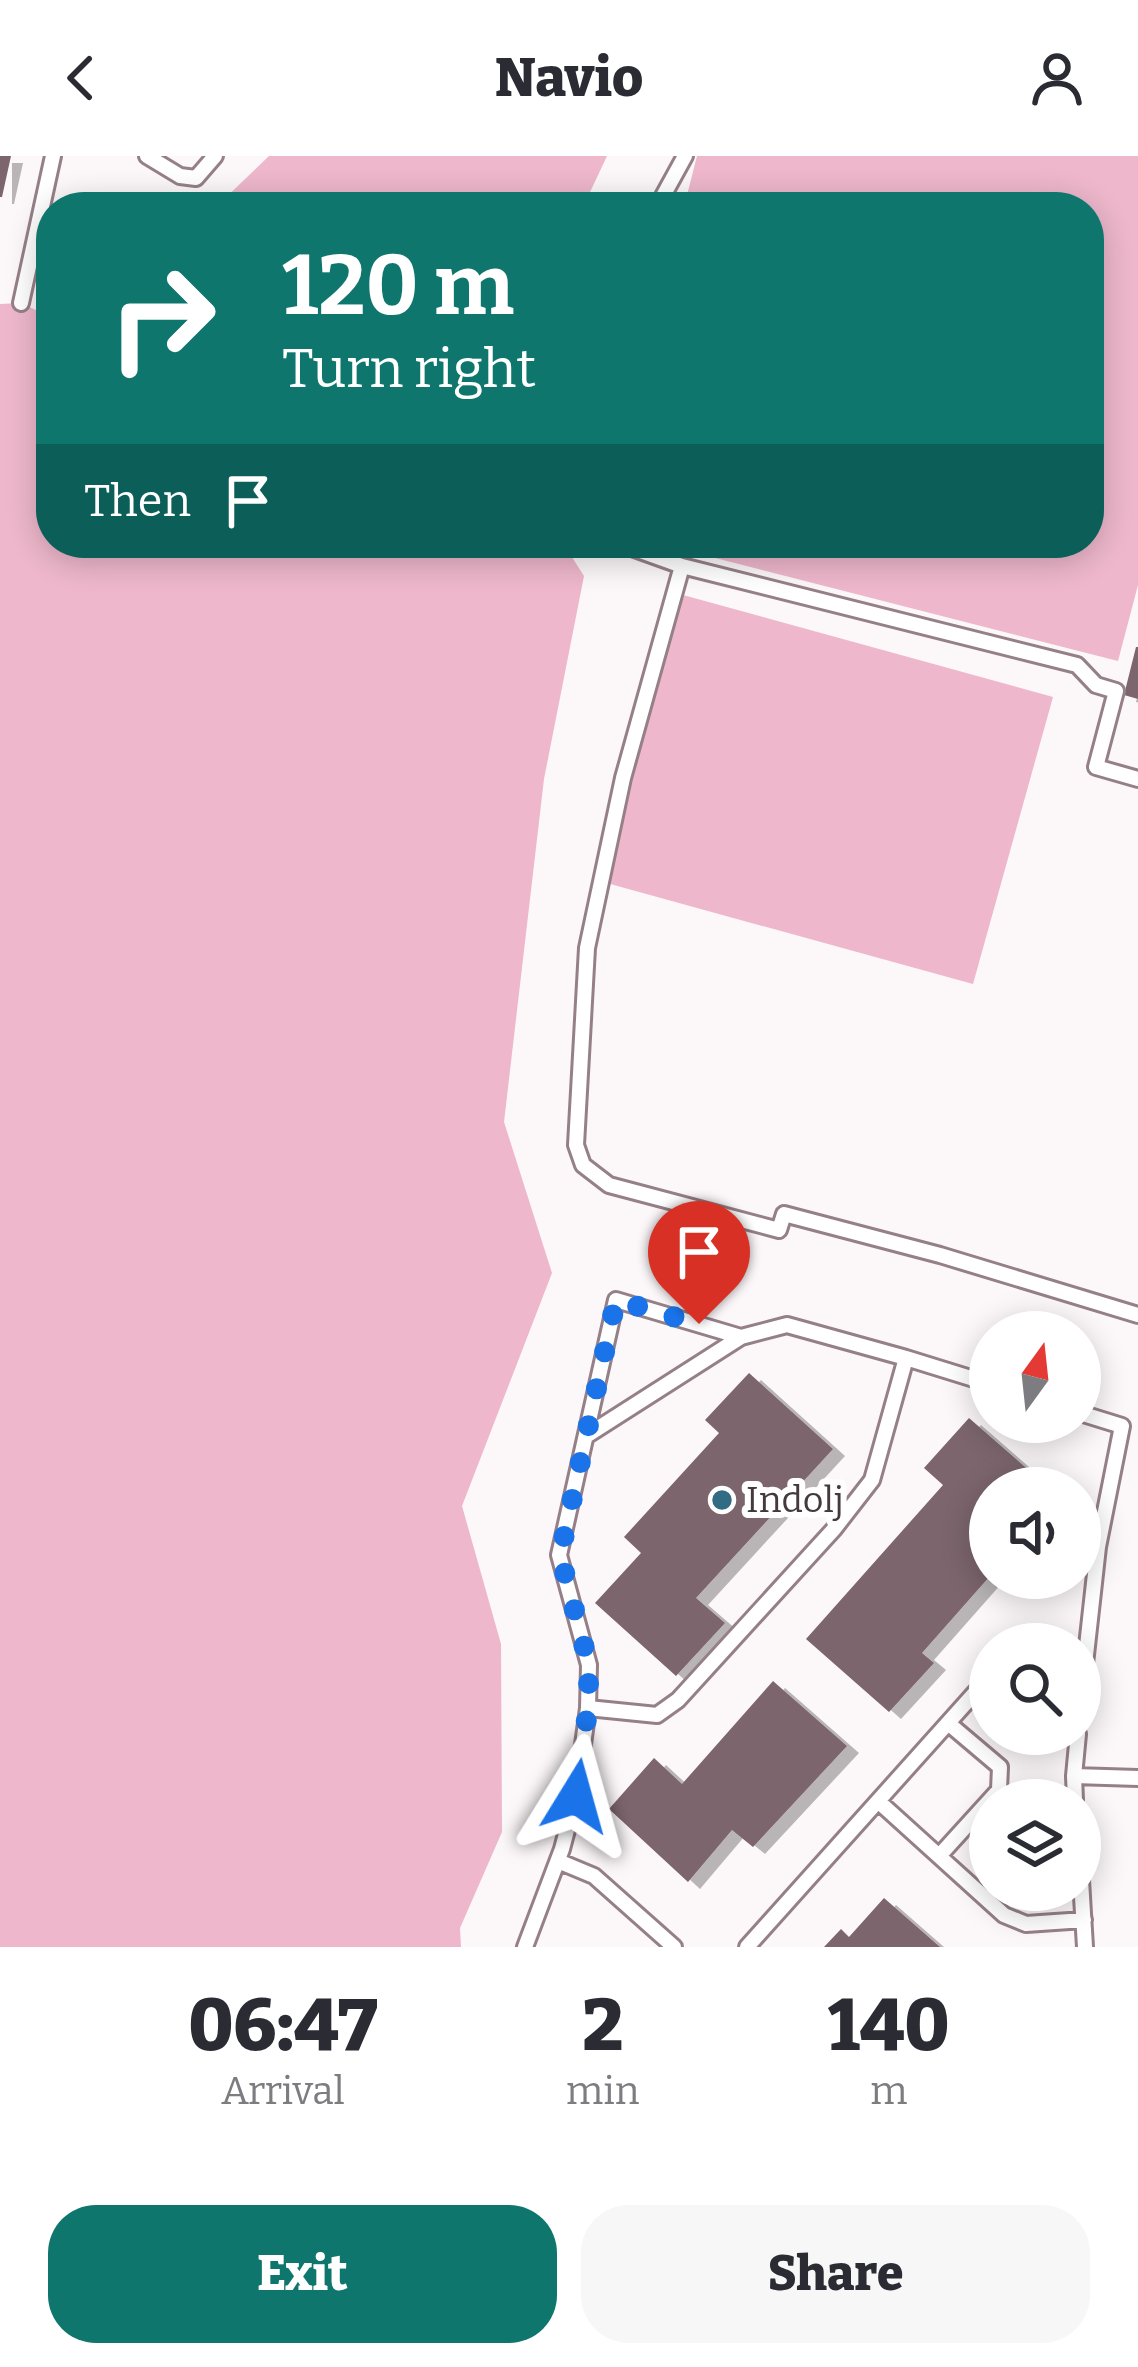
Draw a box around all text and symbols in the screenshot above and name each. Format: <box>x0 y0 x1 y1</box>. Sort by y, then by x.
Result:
icon: back <box>48 45 114 111</box>
icon: person <box>1024 45 1090 111</box>
text: Navio <box>495 46 643 110</box>
text: 120 m <box>282 235 514 336</box>
icon: right <box>84 240 240 396</box>
text: Turn right <box>282 337 536 401</box>
icon: arrive <box>215 468 281 534</box>
text: Then <box>84 474 191 528</box>
pin <box>648 1201 750 1324</box>
icon: arrive <box>666 1219 732 1285</box>
north arrow <box>969 1311 1101 1443</box>
map controls <box>969 1311 1101 1911</box>
button: sound <box>969 1467 1101 1599</box>
place label: Indolj <box>746 1478 844 1522</box>
marker: Indolj <box>709 1487 735 1513</box>
button: search <box>969 1623 1101 1755</box>
position arrow <box>513 1733 639 1859</box>
button: layers <box>969 1779 1101 1911</box>
text: 06:47 <box>188 1983 378 2069</box>
text: 2 <box>582 1983 623 2069</box>
text: 140 <box>828 1983 950 2069</box>
text: Arrival <box>221 2068 345 2114</box>
text: min <box>566 2068 639 2114</box>
text: m <box>870 2068 907 2114</box>
button: Exit <box>48 2205 557 2343</box>
button: Share <box>581 2205 1090 2343</box>

